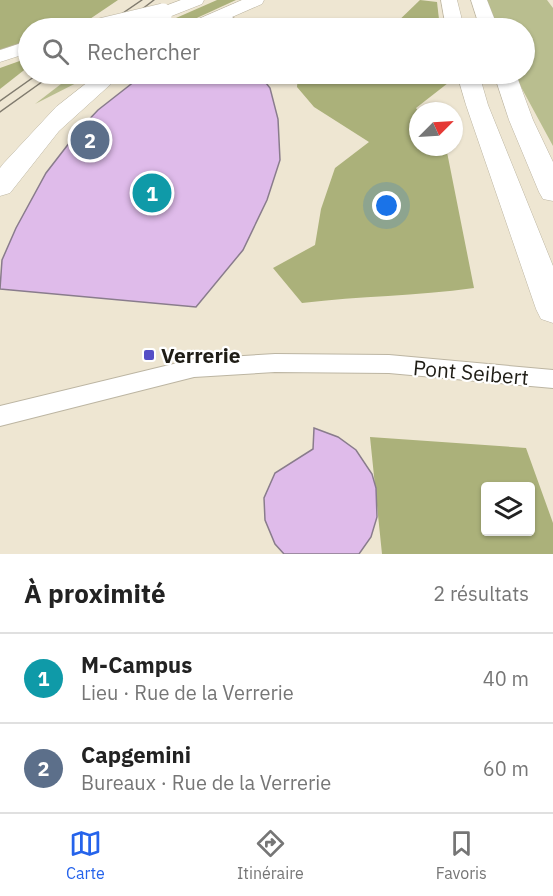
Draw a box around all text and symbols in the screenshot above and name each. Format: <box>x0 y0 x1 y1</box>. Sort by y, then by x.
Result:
search box <box>18 18 535 84</box>
icon: search <box>39 35 72 68</box>
text: Rechercher <box>87 37 200 66</box>
north arrow <box>409 102 463 156</box>
pin: 2 <box>70 118 110 162</box>
pin: 1 <box>132 170 172 216</box>
your location <box>372 191 401 220</box>
place label: Verrerie <box>161 341 241 369</box>
marker: Verrerie <box>142 348 156 362</box>
street label: Pont Seibert <box>412 353 530 391</box>
map controls <box>481 482 535 536</box>
button: layers <box>481 482 535 536</box>
text: À proximité <box>24 576 166 610</box>
text: 2 résultats <box>433 580 529 607</box>
text: M-Campus <box>81 650 192 679</box>
text: 1 <box>38 665 50 692</box>
text: 40 m <box>483 665 529 692</box>
text: Lieu · Rue de la Verrerie <box>81 679 294 706</box>
text: Capgemini <box>81 740 191 769</box>
text: 2 <box>38 755 50 782</box>
text: 60 m <box>483 755 529 782</box>
text: Bureaux · Rue de la Verrerie <box>81 769 331 796</box>
tab: Carte <box>66 827 105 883</box>
tab: Itinéraire <box>237 827 304 883</box>
tab: Favoris <box>436 827 487 883</box>

